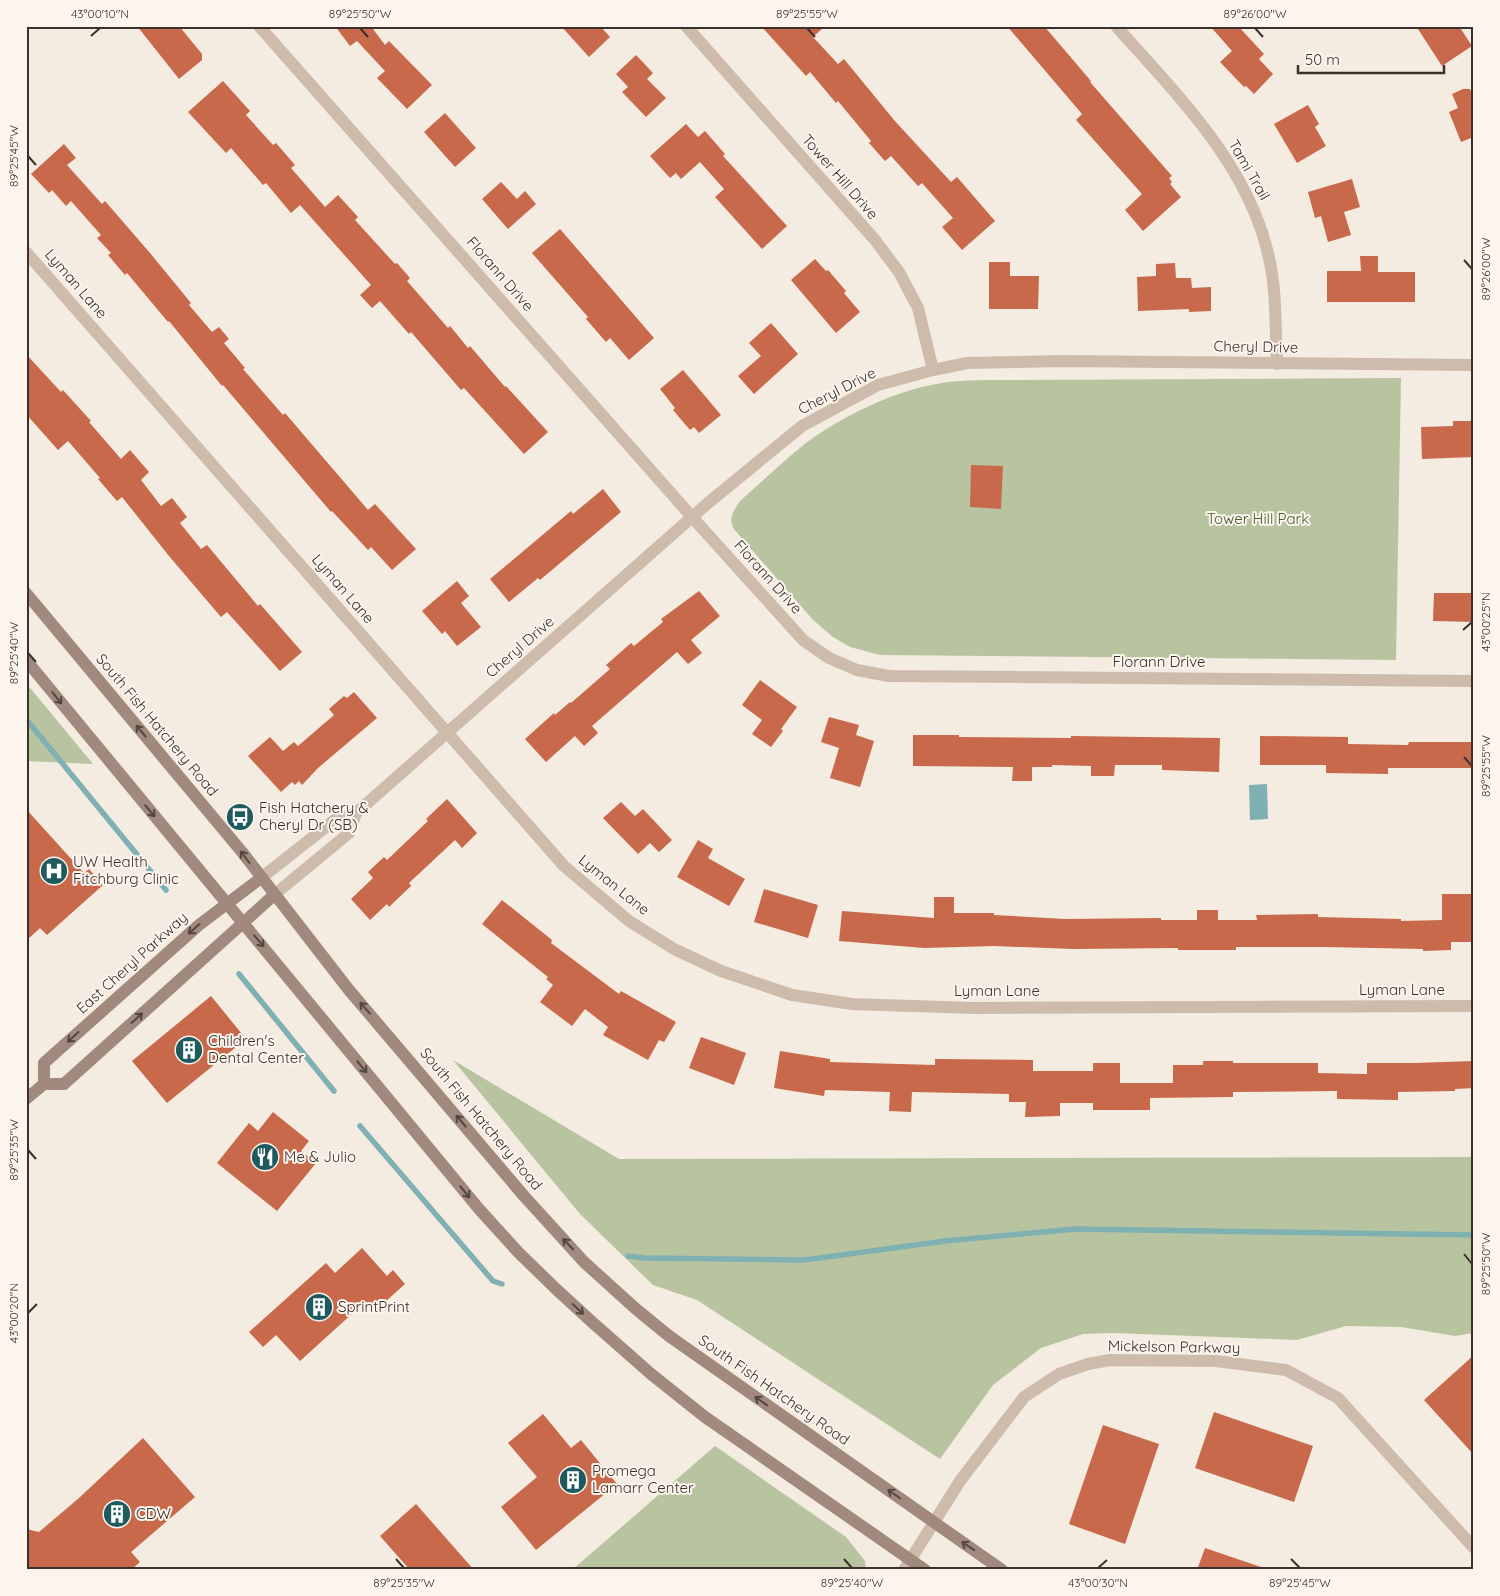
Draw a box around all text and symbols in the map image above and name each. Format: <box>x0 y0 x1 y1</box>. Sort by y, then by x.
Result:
text: 43°00'10"N <box>71 6 129 21</box>
text: 89°25'50"W <box>329 6 392 21</box>
text: 89°25'55"W <box>776 6 838 21</box>
text: 89°26'00"W <box>1223 6 1287 21</box>
scale bar <box>1298 42 1444 74</box>
text: 50 m <box>1305 50 1340 69</box>
text: 89°25'45"W <box>6 125 21 187</box>
street label: Tower Hill Drive <box>798 130 883 223</box>
street label: Tami Trail <box>1224 136 1274 204</box>
street label: Florann Drive <box>463 232 538 315</box>
text: 89°26'00"W <box>1478 237 1493 301</box>
street label: Lyman Lane <box>41 245 112 322</box>
street label: Cheryl Drive <box>1213 336 1299 357</box>
street label: Cheryl Drive <box>795 363 879 418</box>
park label: Tower Hill Park <box>1207 509 1309 528</box>
street label: Florann Drive <box>730 536 807 618</box>
street label: Lyman Lane <box>308 550 379 627</box>
text: 43°00'25"N <box>1478 592 1493 652</box>
street label: Cheryl Drive <box>481 612 558 682</box>
text: 89°25'40"W <box>6 621 21 684</box>
street label: South Fish Hatchery Road <box>92 649 223 800</box>
street label: Florann Drive <box>1112 652 1206 671</box>
one-way arrow <box>52 691 63 704</box>
one-way arrow <box>136 725 147 738</box>
text: 89°25'55"W <box>1478 735 1493 797</box>
place label: Fish Hatchery & Cheryl Dr (SB) <box>259 798 369 834</box>
bus stop icon: Fish Hatchery & Cheryl Dr (SB) <box>225 802 255 832</box>
one-way arrow <box>144 804 155 817</box>
street label: Lyman Lane <box>575 850 654 919</box>
one-way arrow <box>239 851 250 864</box>
place label: UW Health Fitchburg Clinic <box>73 852 179 888</box>
hospital icon: UW Health Fitchburg Clinic <box>39 856 69 886</box>
street label: East Cheryl Parkway <box>72 908 191 1018</box>
one-way arrow <box>188 924 201 935</box>
one-way arrow <box>253 935 265 948</box>
street label: Lyman Lane <box>1359 980 1445 999</box>
street label: Lyman Lane <box>954 981 1040 1000</box>
one-way arrow <box>360 1002 371 1015</box>
one-way arrow <box>131 1012 144 1024</box>
one-way arrow <box>67 1031 80 1043</box>
place label: Children's Dental Center <box>208 1031 304 1067</box>
building icon: Children's Dental Center <box>174 1035 204 1065</box>
street label: South Fish Hatchery Road <box>416 1043 547 1194</box>
one-way arrow <box>356 1060 367 1073</box>
one-way arrow <box>455 1115 467 1128</box>
text: 89°25'35"W <box>6 1119 21 1181</box>
restaurant icon: Me & Julio <box>250 1142 280 1172</box>
place label: Me & Julio <box>284 1147 356 1166</box>
one-way arrow <box>460 1185 471 1198</box>
text: 89°25'50"W <box>1478 1232 1493 1295</box>
one-way arrow <box>562 1237 574 1250</box>
text: 43°00'20"N <box>6 1283 21 1343</box>
building icon: SprintPrint <box>304 1292 334 1322</box>
place label: SprintPrint <box>338 1297 410 1316</box>
one-way arrow <box>571 1303 584 1315</box>
street label: South Fish Hatchery Road <box>695 1330 854 1449</box>
street label: Mickelson Parkway <box>1108 1336 1240 1357</box>
one-way arrow <box>754 1396 768 1406</box>
place label: Promega Lamarr Center <box>592 1461 694 1497</box>
building icon: Promega Lamarr Center <box>558 1465 588 1495</box>
one-way arrow <box>888 1489 902 1499</box>
building icon: CDW <box>102 1499 132 1529</box>
place label: CDW <box>136 1504 172 1523</box>
one-way arrow <box>961 1541 975 1551</box>
text: 89°25'35"W <box>373 1575 435 1590</box>
text: 89°25'40"W <box>821 1575 884 1590</box>
text: 43°00'30"N <box>1068 1575 1128 1590</box>
text: 89°25'45"W <box>1269 1575 1331 1590</box>

